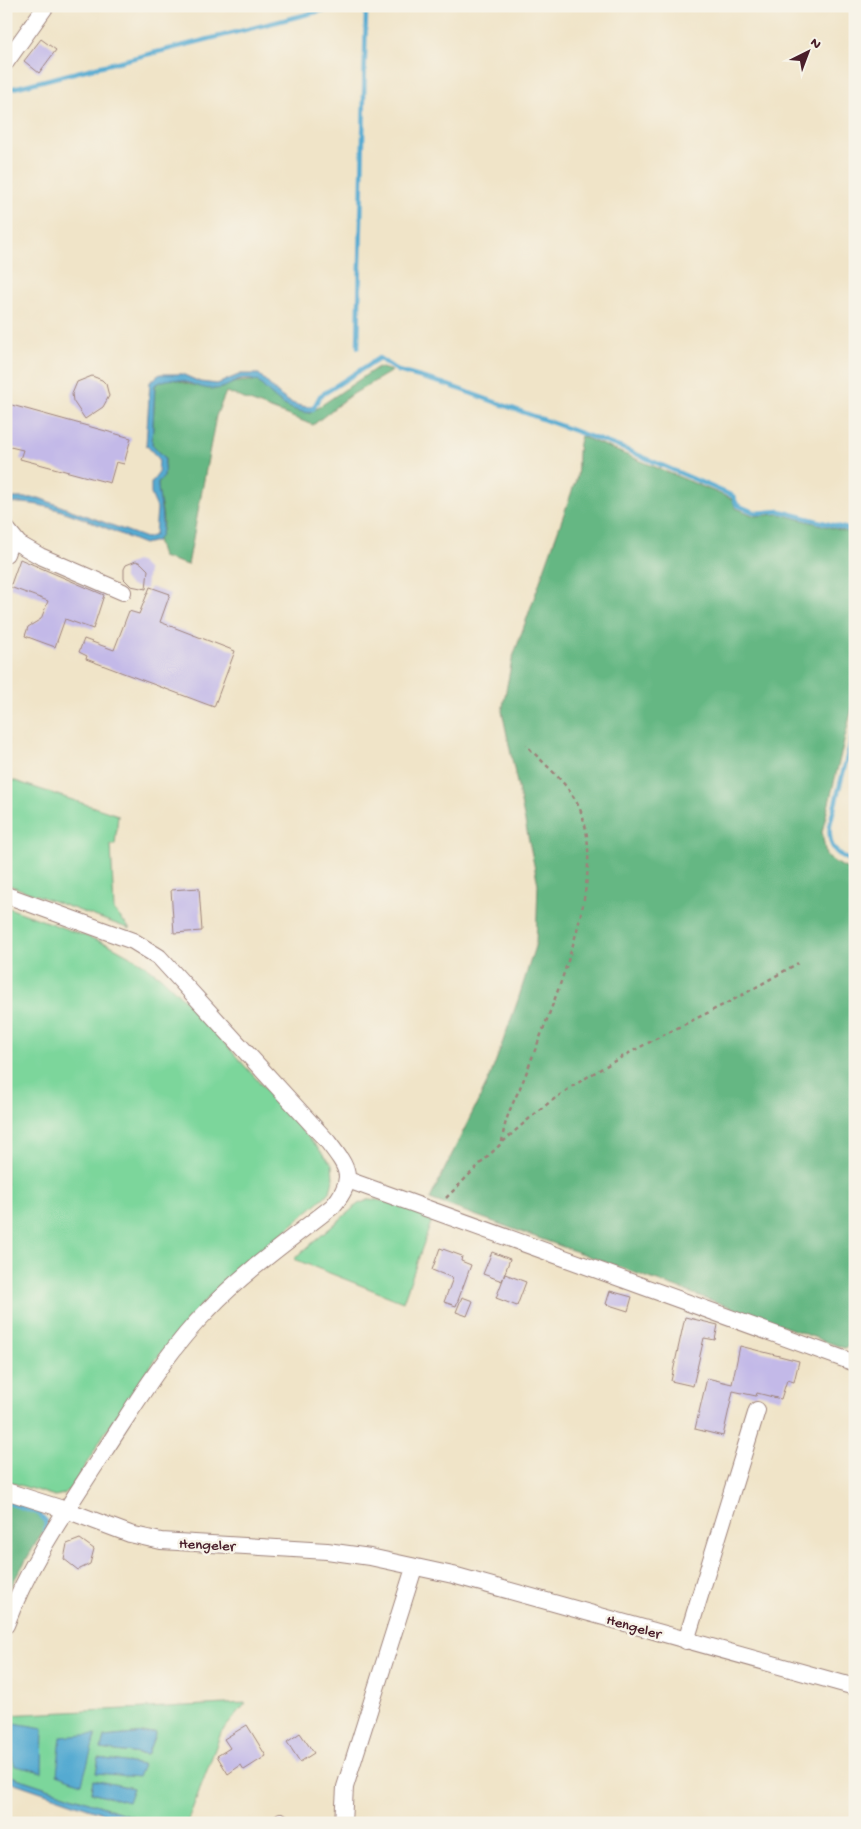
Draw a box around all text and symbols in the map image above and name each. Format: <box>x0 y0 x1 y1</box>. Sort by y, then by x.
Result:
north arrow <box>784 28 834 78</box>
text: N <box>806 35 824 54</box>
street label: Hengeler <box>178 1536 237 1557</box>
street label: Hengeler <box>604 1612 664 1645</box>

